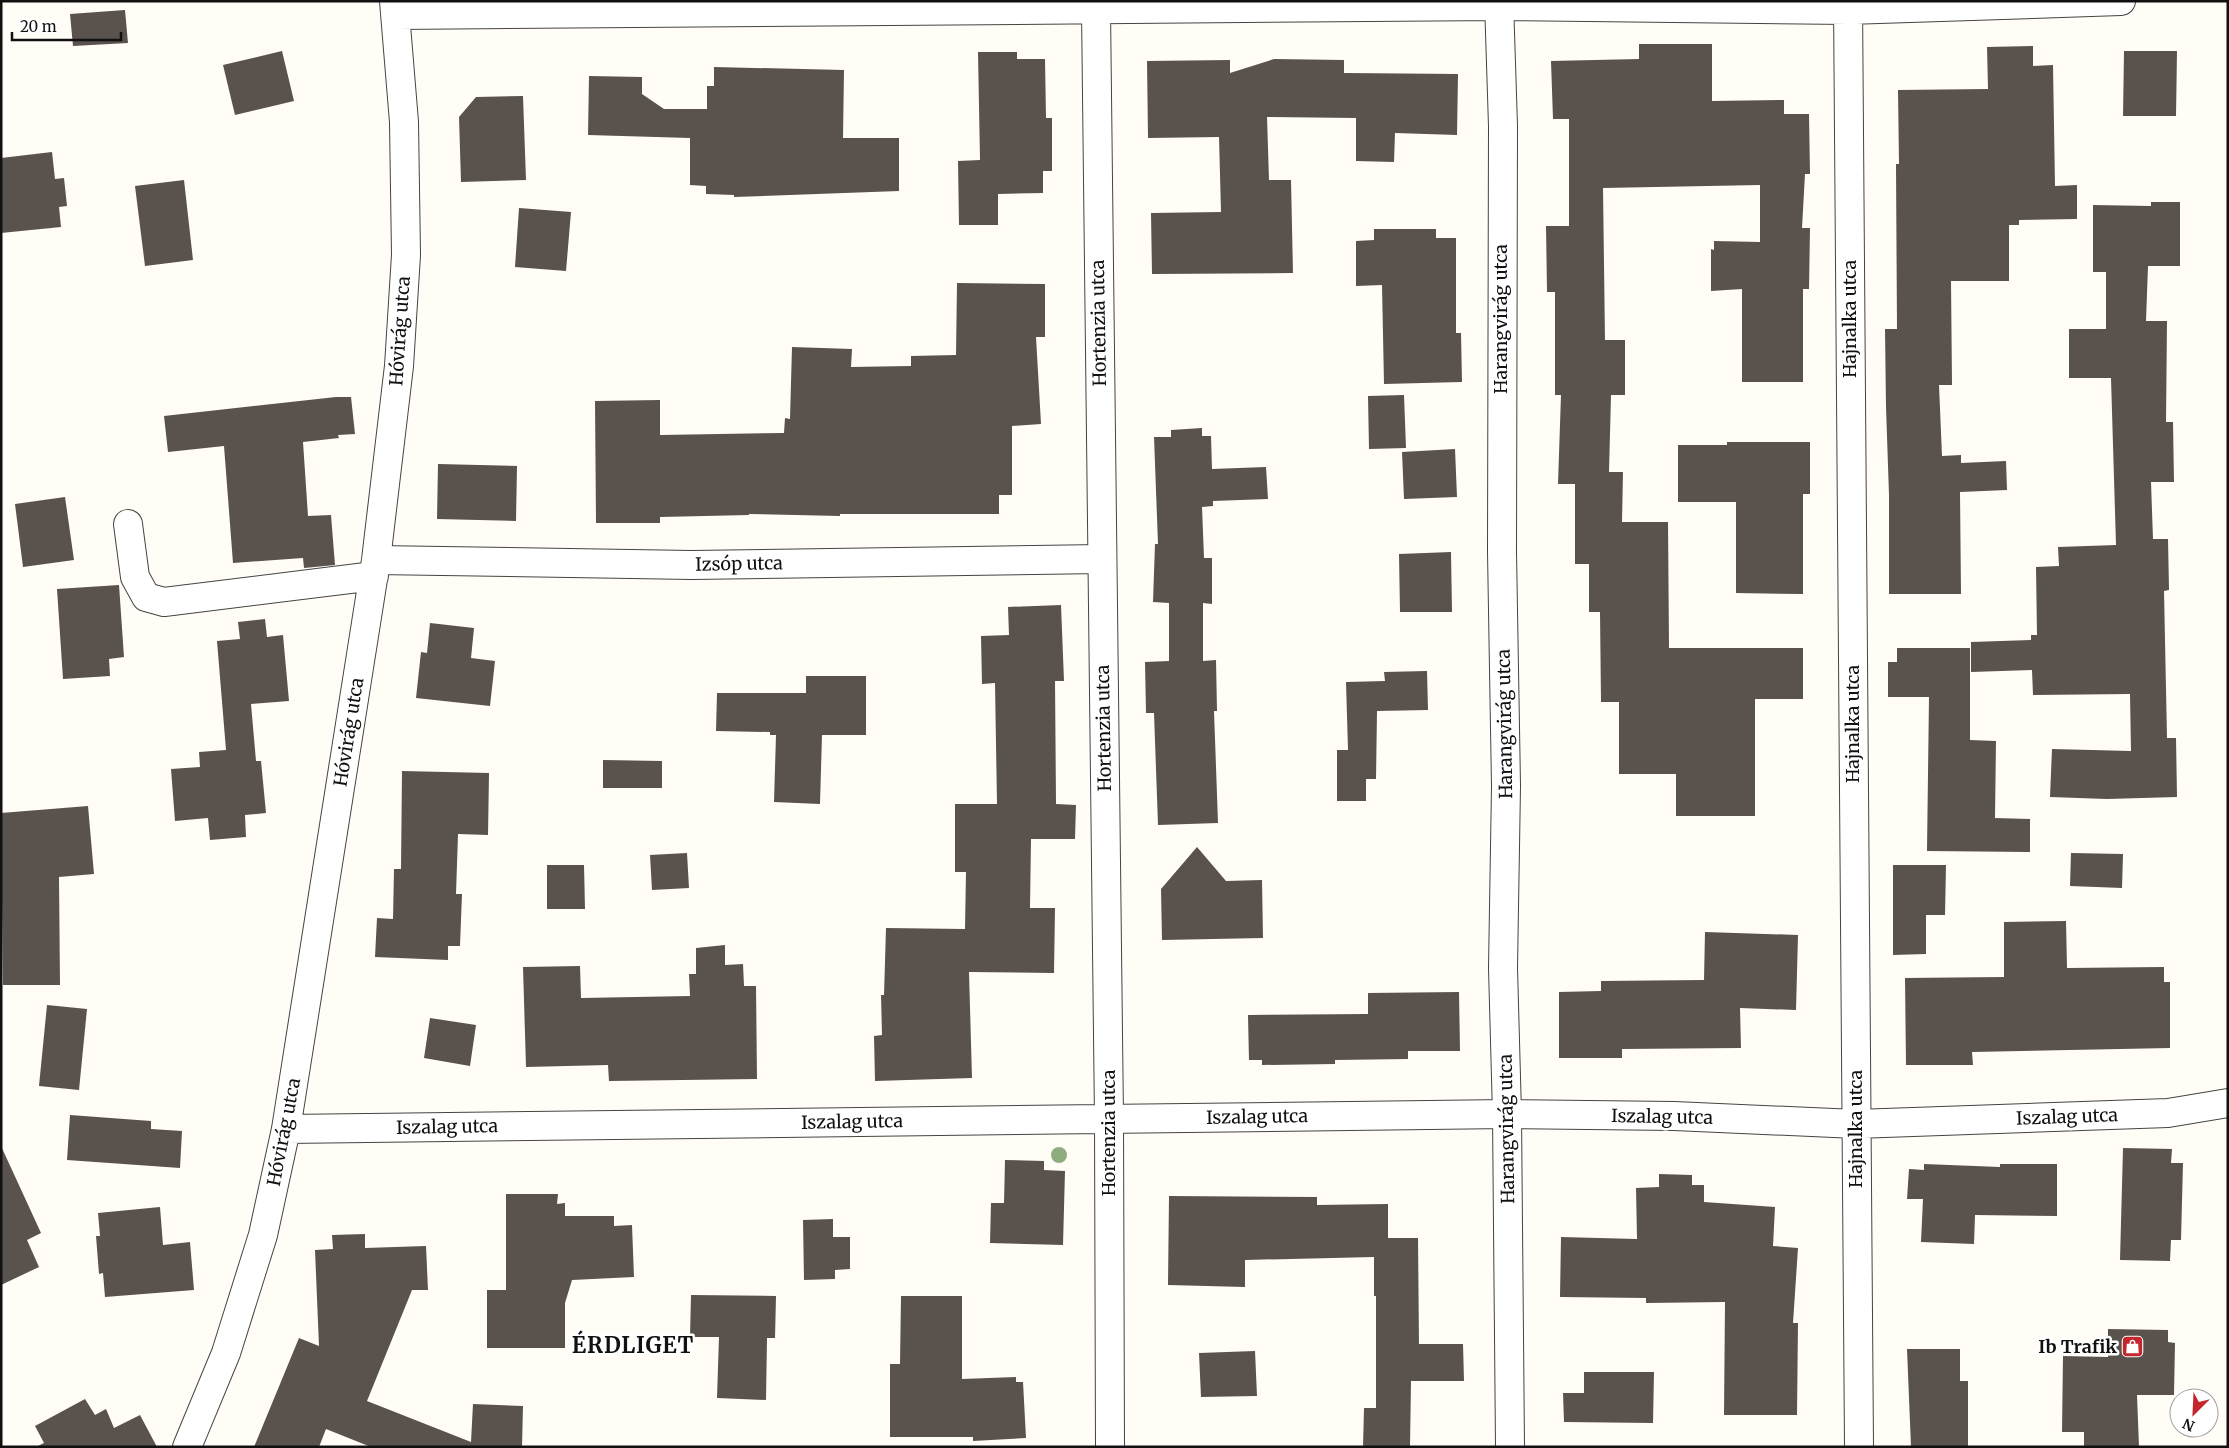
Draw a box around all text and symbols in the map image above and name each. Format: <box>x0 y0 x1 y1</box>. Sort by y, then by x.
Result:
scale bar <box>12 10 121 42</box>
text: 20 m <box>20 17 57 36</box>
street label: Harangvirág utca <box>1489 244 1512 394</box>
street label: Hortenzia utca <box>1086 259 1111 387</box>
street label: Hajnalka utca <box>1838 260 1861 378</box>
street label: Hóvirág utca <box>384 275 415 387</box>
street label: Izsóp utca <box>695 551 783 576</box>
street label: Harangvirág utca <box>1492 649 1517 799</box>
street label: Hortenzia utca <box>1091 664 1116 792</box>
street label: Hajnalka utca <box>1841 665 1864 783</box>
street label: Hóvirág utca <box>329 676 369 788</box>
street label: Harangvirág utca <box>1494 1054 1519 1204</box>
street label: Hortenzia utca <box>1097 1069 1120 1196</box>
street label: Hajnalka utca <box>1844 1070 1867 1188</box>
street label: Hóvirág utca <box>262 1075 305 1188</box>
street label: Iszalag utca <box>2016 1103 2119 1130</box>
street label: Iszalag utca <box>1206 1104 1309 1129</box>
street label: Iszalag utca <box>1611 1104 1714 1129</box>
street label: Iszalag utca <box>801 1109 904 1134</box>
street label: Iszalag utca <box>396 1114 499 1139</box>
district label: ÉRDLIGET <box>572 1330 694 1359</box>
place label: Ib Trafik <box>2038 1335 2117 1358</box>
shop icon: Ib Trafik <box>2121 1335 2145 1359</box>
north arrow <box>2169 1388 2219 1438</box>
text: N <box>2180 1414 2197 1435</box>

